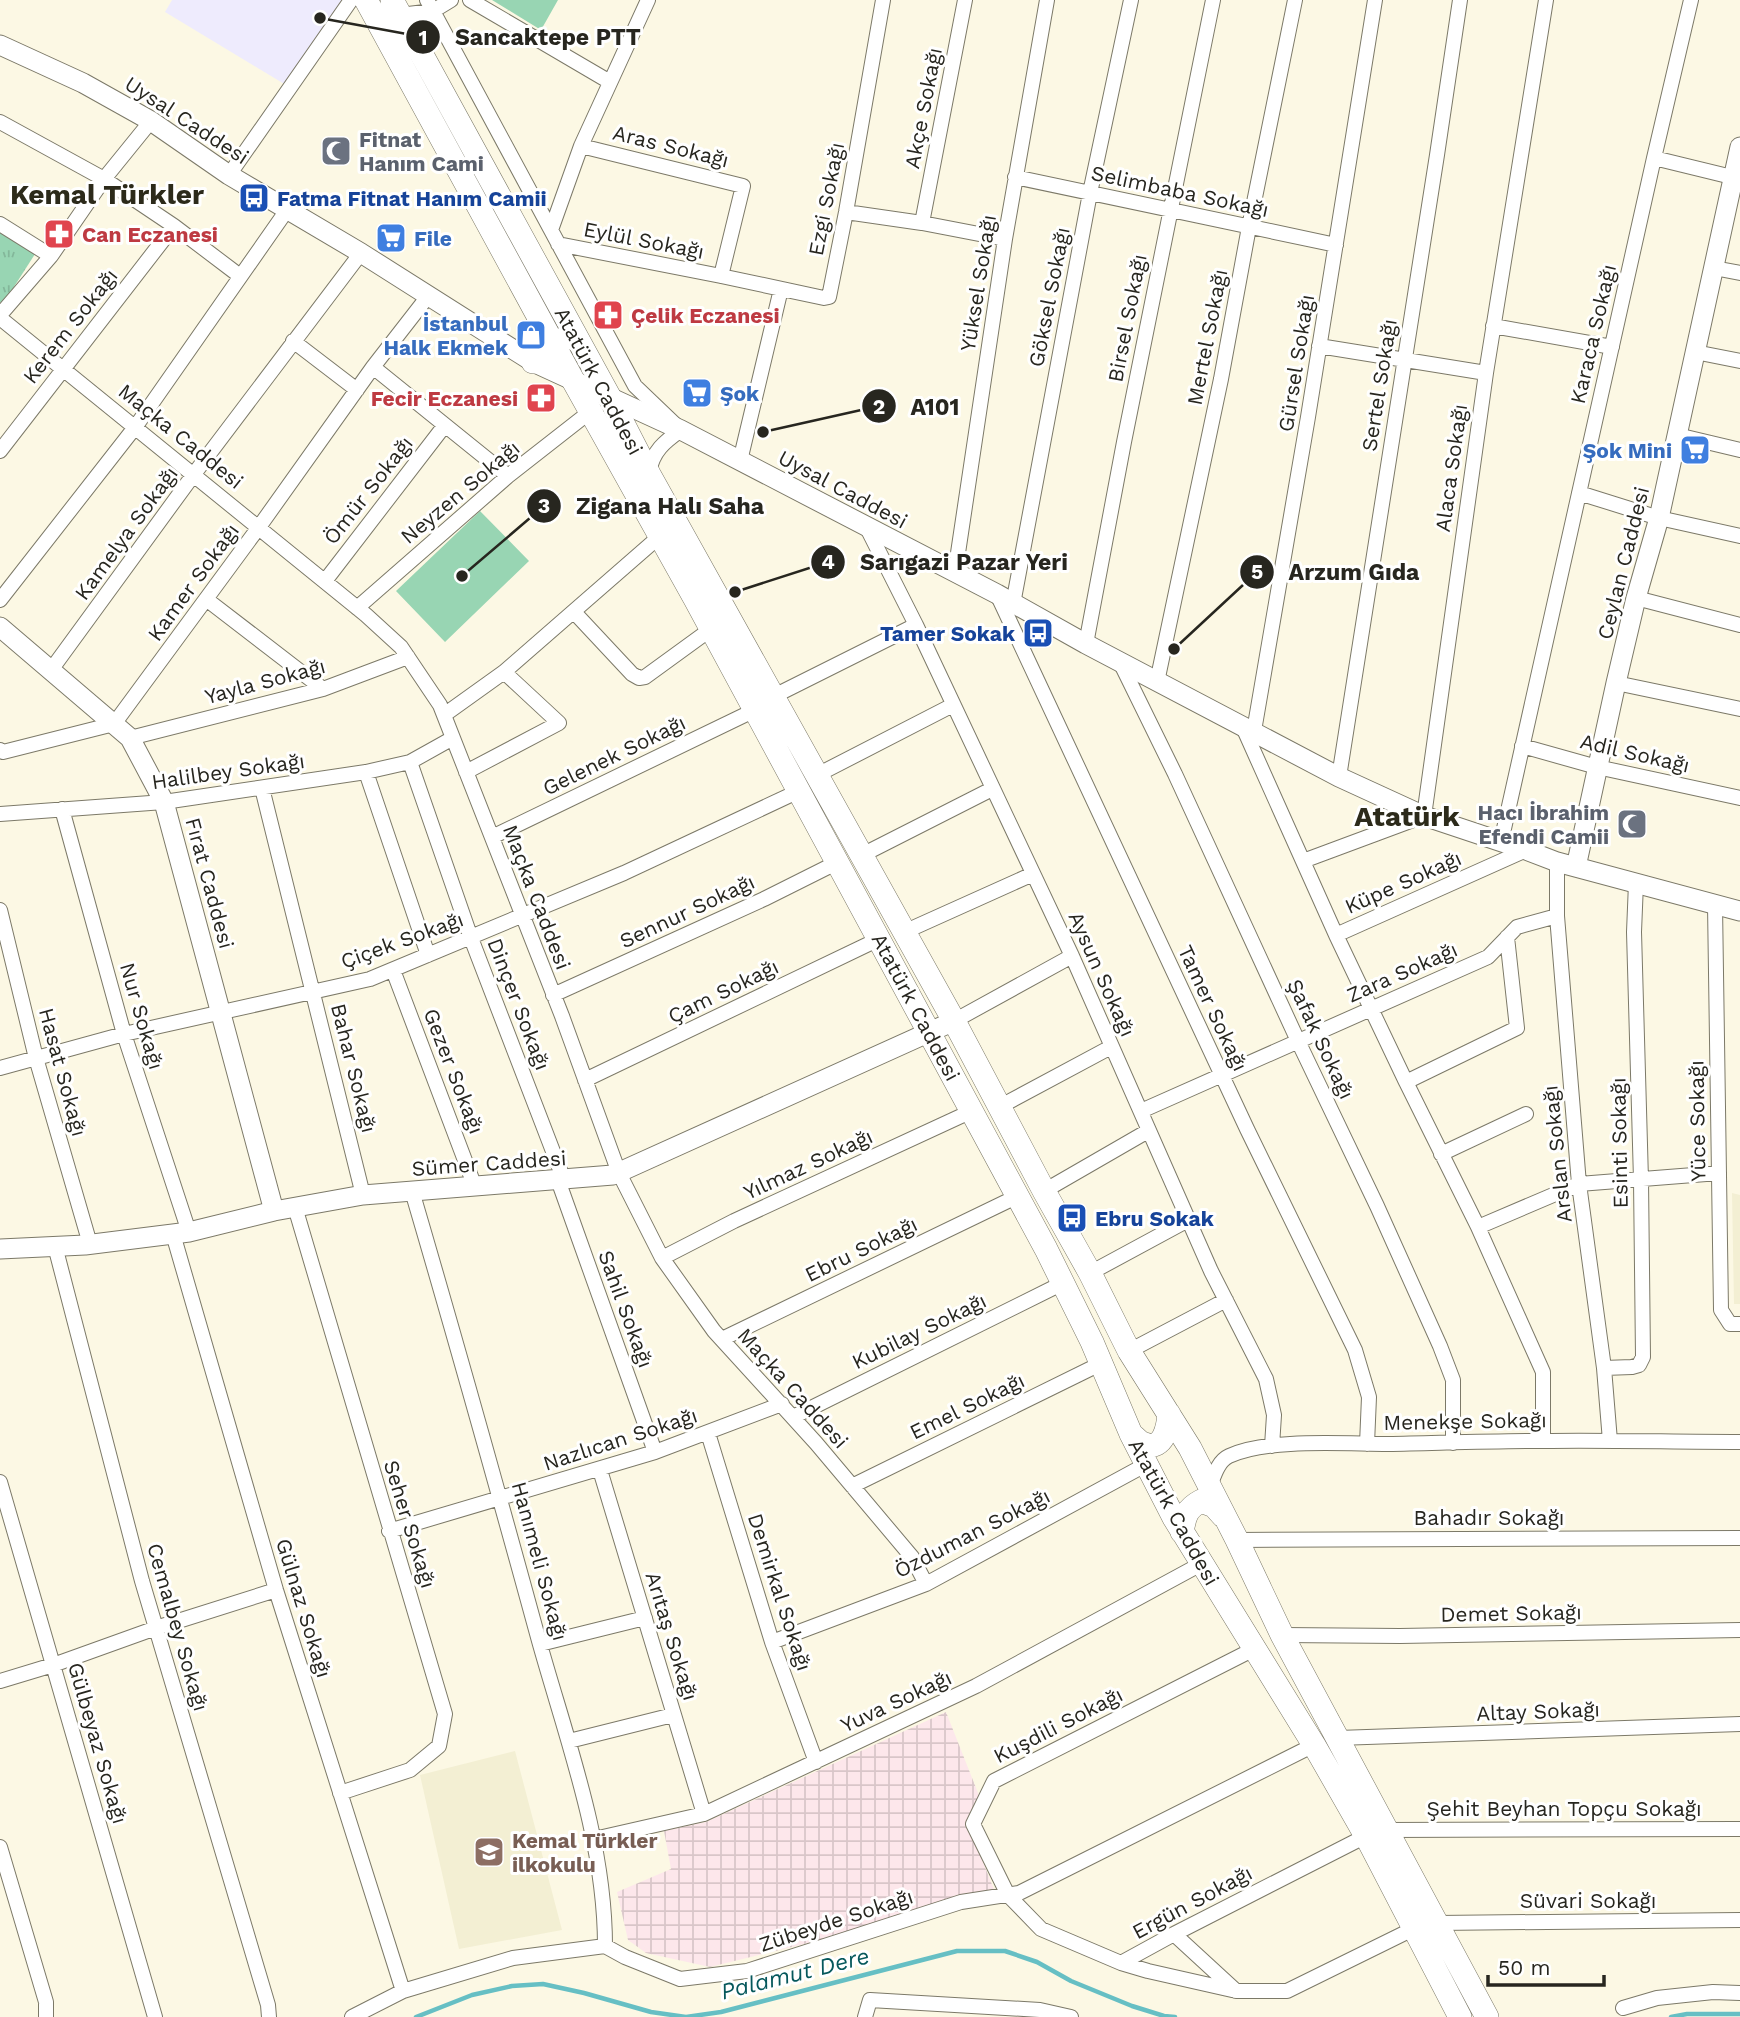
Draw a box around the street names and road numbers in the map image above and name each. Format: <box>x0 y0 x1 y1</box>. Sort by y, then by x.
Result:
street label: Akçe Sokağı <box>899 45 947 171</box>
street label: Uysal Caddesi <box>120 71 254 169</box>
street label: Aras Sokağı <box>610 120 732 172</box>
street label: Ezgi Sokağı <box>803 140 849 258</box>
street label: Selimbaba Sokağı <box>1089 160 1271 222</box>
street label: Yüksel Sokağı <box>955 213 1001 353</box>
street label: Eylül Sokağı <box>582 216 706 264</box>
street label: Göksel Sokağı <box>1023 225 1075 369</box>
street label: Birsel Sokağı <box>1102 252 1152 384</box>
street label: Karaca Sokağı <box>1565 262 1621 406</box>
street label: Kerem Sokağı <box>17 264 123 388</box>
street label: Mertel Sokağı <box>1182 267 1232 407</box>
street label: Gürsel Sokağı <box>1273 293 1319 433</box>
street label: Atatürk Caddesi <box>550 303 648 459</box>
street label: Sertel Sokağı <box>1356 317 1402 453</box>
street label: Maçka Caddesi <box>114 378 248 494</box>
street label: Alaca Sokağı <box>1430 402 1472 534</box>
street label: Ömür Sokağı <box>318 431 418 549</box>
street label: Neyzen Sokağı <box>395 435 525 549</box>
street label: Uysal Caddesi <box>774 444 912 534</box>
street label: Kamelya Sokağı <box>69 461 183 605</box>
street label: Ceylan Caddesi <box>1592 484 1654 642</box>
street label: Kamer Sokağı <box>142 518 244 646</box>
street label: Yayla Sokağı <box>202 653 328 709</box>
street label: Gelenek Sokağı <box>538 710 690 800</box>
street label: Adil Sokağı <box>1578 728 1692 778</box>
street label: Halilbey Sokağı <box>150 748 306 794</box>
street label: Fırat Caddesi <box>181 815 239 951</box>
street label: Maçka Caddesi <box>498 821 576 973</box>
street label: Küpe Sokağı <box>1341 845 1465 919</box>
street label: Sennur Sokağı <box>615 869 759 953</box>
street label: Çiçek Sokağı <box>337 906 467 974</box>
street label: Aysun Sokağı <box>1063 908 1141 1040</box>
street label: Atatürk Caddesi <box>867 929 965 1085</box>
street label: Dinçer Sokağı <box>482 935 556 1073</box>
street label: Zara Sokağı <box>1343 937 1461 1007</box>
street label: Tamer Sokağı <box>1173 941 1253 1075</box>
street label: Çam Sokağı <box>664 953 782 1029</box>
street label: Nur Sokağı <box>115 960 169 1072</box>
street label: Şafak Sokağı <box>1282 975 1360 1103</box>
street label: Bahar Sokağı <box>326 1001 382 1135</box>
street label: Hasat Sokağı <box>34 1005 92 1139</box>
street label: Gezer Sokağı <box>419 1005 489 1137</box>
street label: Yüce Sokağı <box>1683 1060 1711 1182</box>
street label: Esinti Sokağı <box>1605 1077 1633 1209</box>
street label: Arslan Sokağı <box>1537 1084 1577 1224</box>
street label: Yılmaz Sokağı <box>739 1123 877 1205</box>
street label: Sümer Caddesi <box>411 1145 567 1181</box>
street label: Ebru Sokağı <box>801 1211 921 1287</box>
street label: Sahil Sokağı <box>593 1247 659 1371</box>
street label: Kubilay Sokağı <box>848 1288 990 1374</box>
street label: Maçka Caddesi <box>732 1323 854 1453</box>
street label: Emel Sokağı <box>905 1367 1029 1445</box>
street label: Nazlıcan Sokağı <box>540 1402 700 1476</box>
street label: Menekşe Sokağı <box>1383 1407 1547 1435</box>
street label: Atatürk Caddesi <box>1123 1434 1225 1590</box>
street label: Seher Sokağı <box>379 1457 441 1591</box>
street label: Hanımeli Sokağı <box>507 1479 573 1643</box>
street label: Özduman Sokağı <box>890 1483 1054 1583</box>
street label: Bahadır Sokağı <box>1414 1505 1564 1530</box>
street label: Demirkal Sokağı <box>743 1510 817 1674</box>
street label: Gülnaz Sokağı <box>271 1535 337 1681</box>
street label: Cemalbey Sokağı <box>142 1540 214 1714</box>
street label: Arıtaş Sokağı <box>641 1569 703 1703</box>
street label: Demet Sokağı <box>1440 1599 1582 1627</box>
street label: Gülbeyaz Sokağı <box>63 1659 133 1827</box>
street label: Yuva Sokağı <box>837 1664 955 1738</box>
street label: Kuşdili Sokağı <box>989 1682 1127 1768</box>
street label: Altay Sokağı <box>1476 1696 1600 1726</box>
street label: Şehit Beyhan Topçu Sokağı <box>1426 1796 1702 1821</box>
street label: Ergün Sokağı <box>1128 1860 1256 1944</box>
street label: Zübeyde Sokağı <box>756 1883 916 1957</box>
street label: Süvari Sokağı <box>1520 1888 1656 1913</box>

